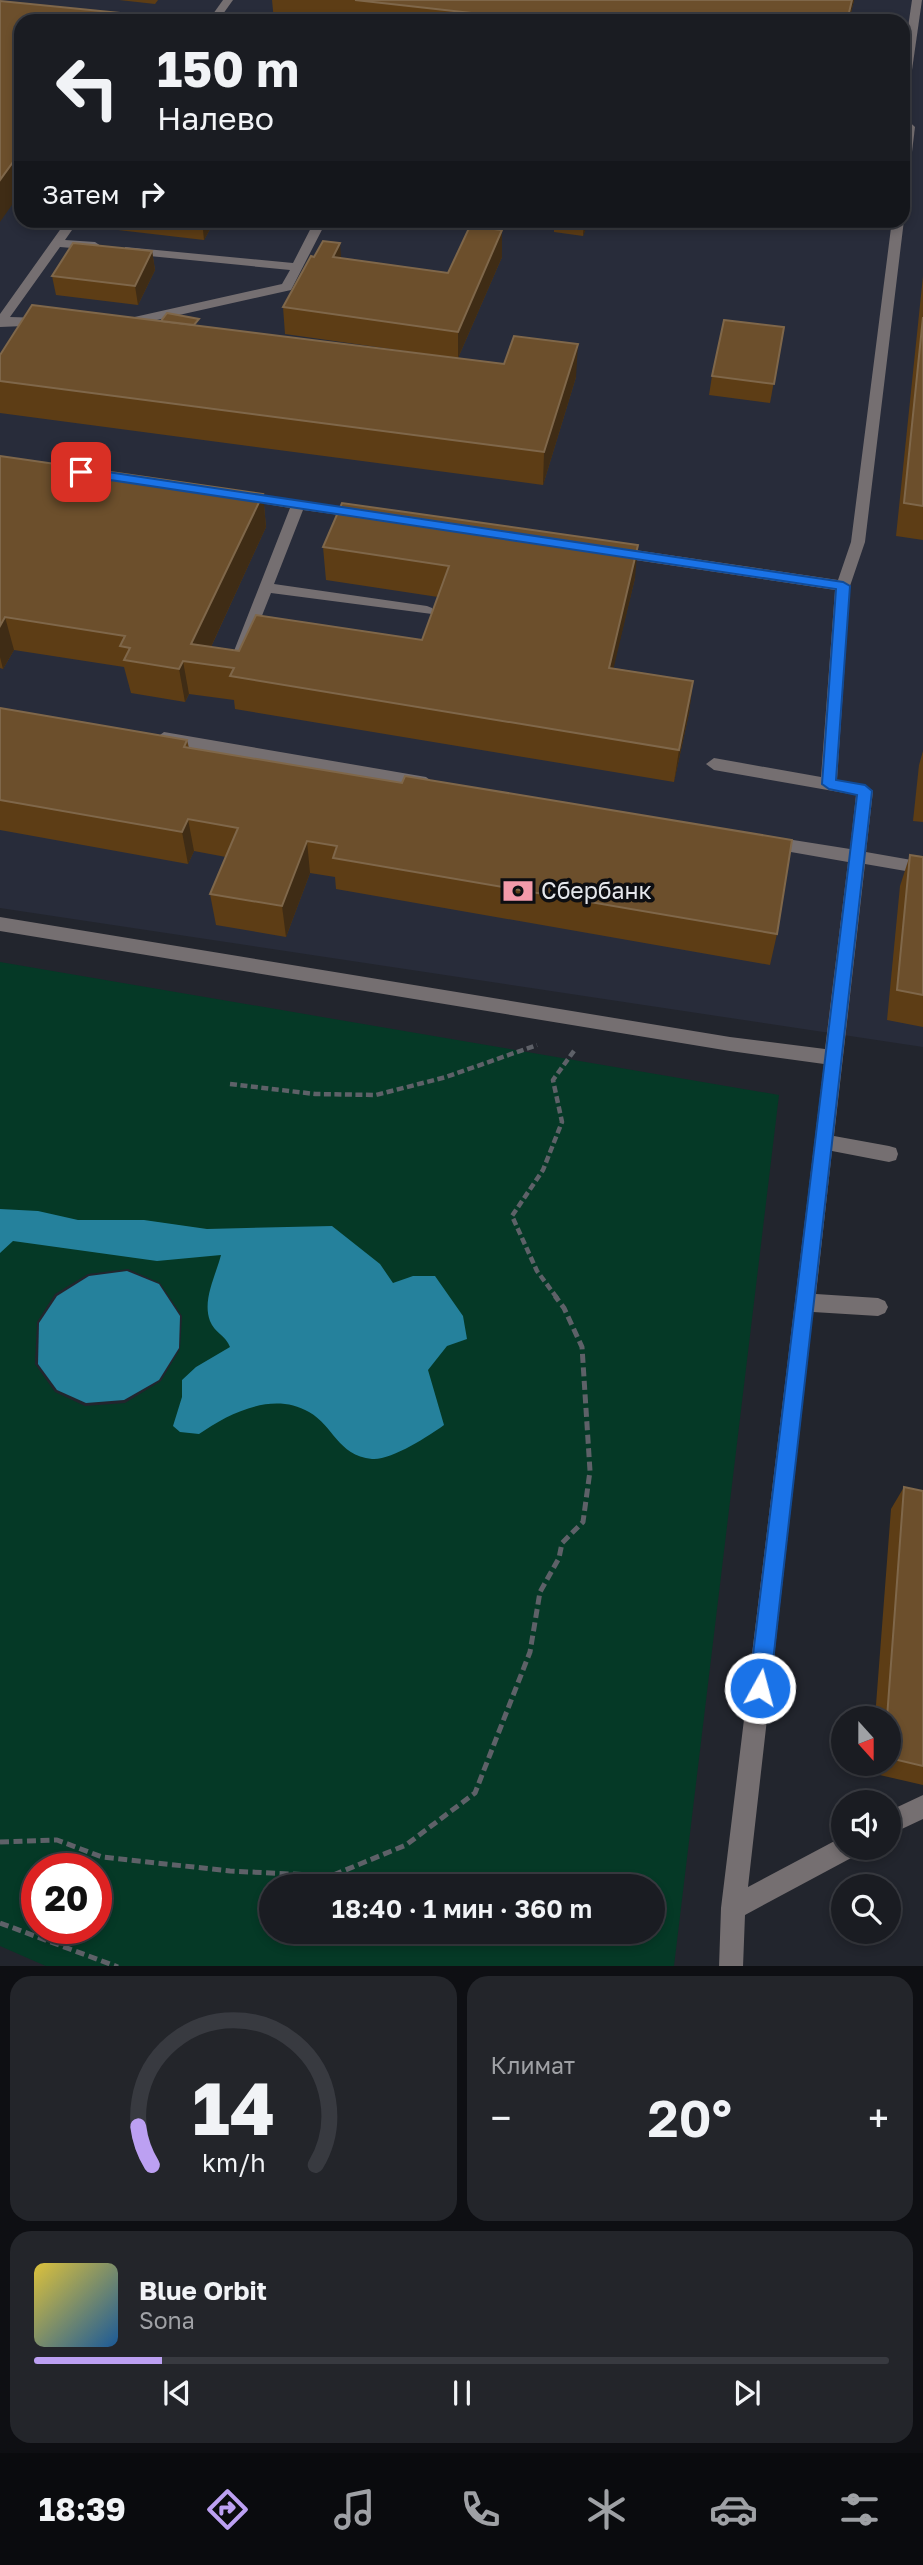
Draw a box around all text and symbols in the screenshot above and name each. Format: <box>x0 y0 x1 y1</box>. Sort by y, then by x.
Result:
text: 150 m <box>157 39 299 98</box>
icon: left <box>42 42 133 133</box>
text: Налево <box>157 99 274 137</box>
icon: right <box>133 175 171 213</box>
text: Затем <box>42 179 119 210</box>
pin <box>51 442 111 502</box>
icon: arrive <box>62 453 100 491</box>
bank icon: Сбербанк <box>501 874 535 908</box>
place label: Сбербанк <box>541 876 652 904</box>
position arrow <box>723 1651 797 1725</box>
north arrow <box>831 1706 901 1776</box>
map controls <box>831 1706 901 1944</box>
button: sound <box>831 1790 901 1860</box>
speed limit sign: 20 <box>21 1853 112 1944</box>
button: search <box>831 1874 901 1944</box>
text: 18:40 · 1 мин · 360 m <box>332 1893 592 1924</box>
text: Климат <box>491 2051 575 2079</box>
text: 14 <box>192 2064 275 2151</box>
text: 20° <box>647 2086 732 2148</box>
text: − <box>491 2095 511 2140</box>
text: + <box>868 2095 889 2140</box>
text: km/h <box>201 2146 265 2177</box>
text: Blue Orbit <box>139 2275 267 2306</box>
text: Sona <box>139 2306 195 2334</box>
icon: previous <box>158 2374 196 2412</box>
icon: pause <box>443 2374 481 2412</box>
icon: next <box>728 2374 766 2412</box>
icon: directions <box>203 2485 252 2534</box>
icon: music <box>330 2485 379 2534</box>
icon: phone <box>456 2485 505 2534</box>
icon: climate <box>582 2485 631 2534</box>
icon: car <box>709 2485 758 2534</box>
icon: filters <box>835 2485 884 2534</box>
text: 18:39 <box>39 2490 126 2528</box>

